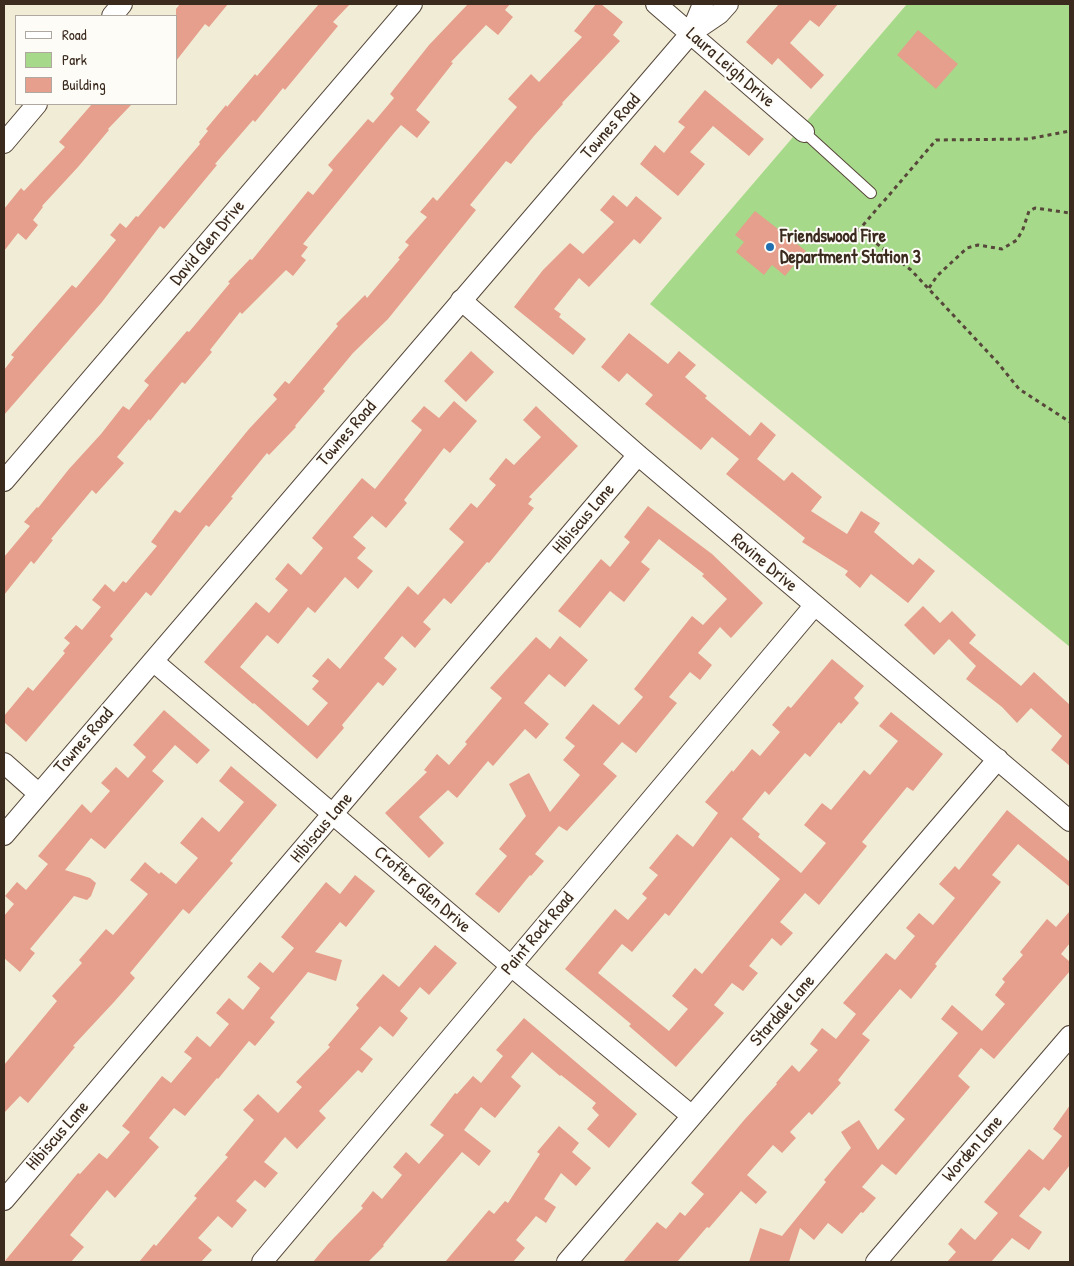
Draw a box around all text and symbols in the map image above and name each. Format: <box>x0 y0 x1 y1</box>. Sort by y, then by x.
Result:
legend <box>15 15 178 105</box>
text: Road <box>62 24 87 45</box>
street label: Laura Leigh Drive <box>681 24 779 112</box>
text: Park <box>62 49 87 70</box>
text: Building <box>62 74 106 95</box>
street label: Townes Road <box>577 90 645 164</box>
street label: David Glen Drive <box>166 196 250 290</box>
place label: Friendswood Fire Department Station 3 <box>780 226 921 268</box>
marker: Friendswood Fire Department Station 3 <box>764 241 776 253</box>
street label: Townes Road <box>313 397 381 471</box>
street label: Hibiscus Lane <box>548 479 620 559</box>
street label: Ravine Drive <box>727 529 801 597</box>
street label: Townes Road <box>50 704 118 778</box>
street label: Hibiscus Lane <box>286 788 358 868</box>
street label: Crofter Glen Drive <box>369 842 475 938</box>
street label: Paint Rock Road <box>497 888 579 980</box>
street label: Stardale Lane <box>746 971 820 1051</box>
street label: Hibiscus Lane <box>22 1097 94 1175</box>
street label: Worden Lane <box>938 1111 1008 1187</box>

